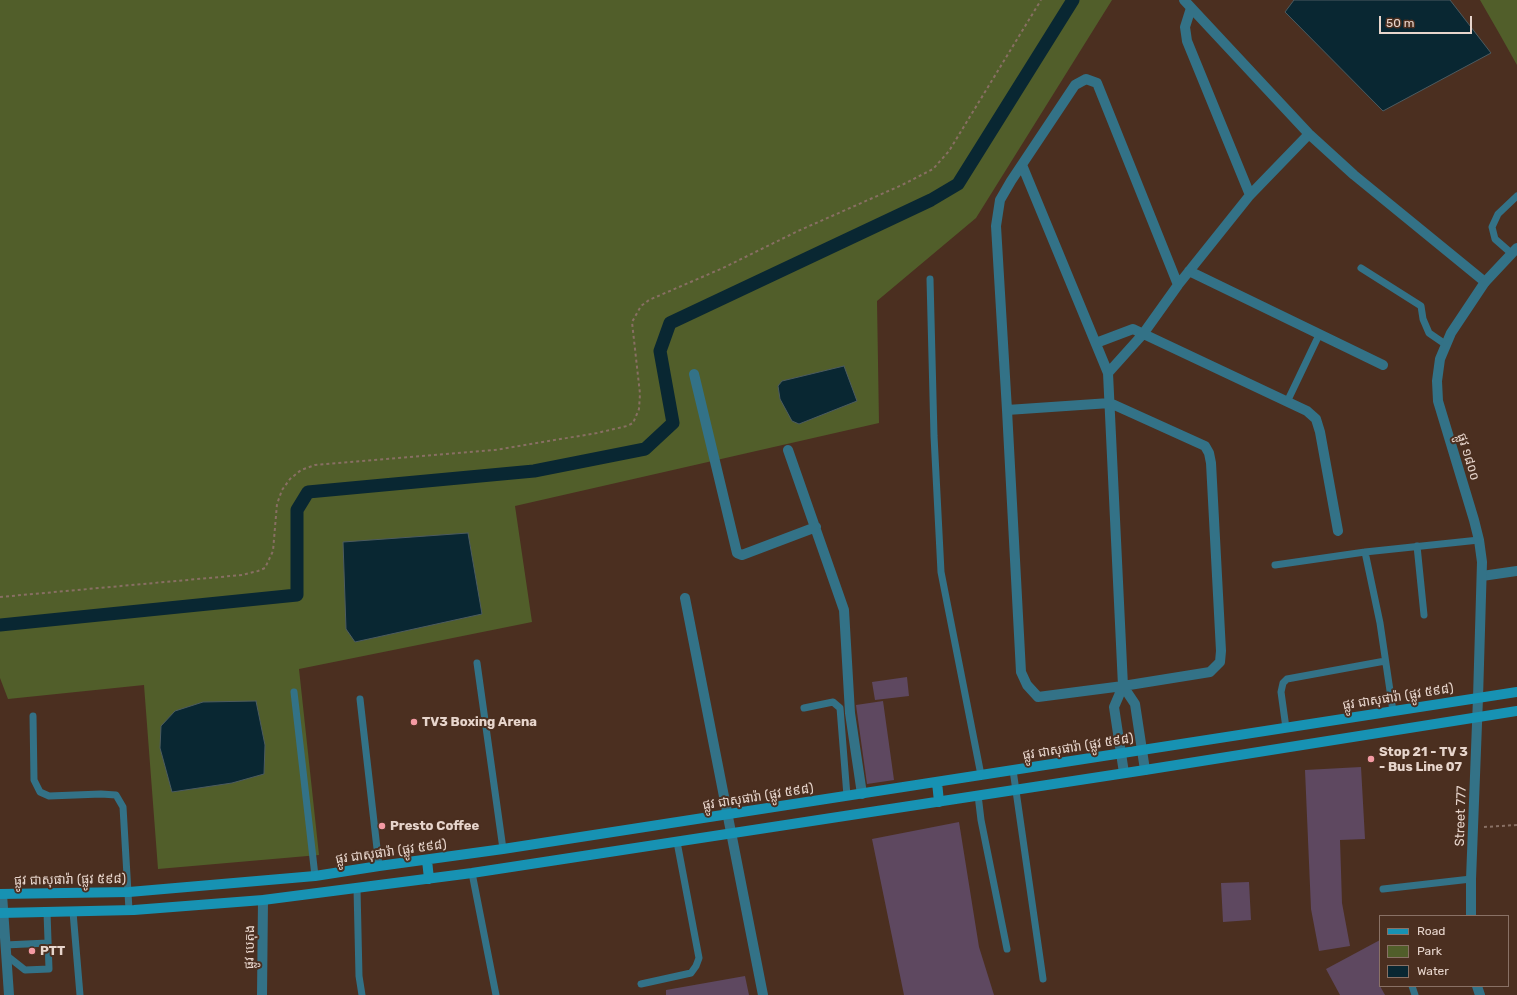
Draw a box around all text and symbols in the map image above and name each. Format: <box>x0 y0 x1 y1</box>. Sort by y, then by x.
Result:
scale bar <box>1381 8 1474 34</box>
text: 50 m <box>1386 16 1414 30</box>
street label: ផ្លូវ ១៨០០ <box>1453 431 1483 483</box>
street label: ផ្លូវ ជាសុផារ៉ា (ផ្លូវ ៥៩៨) <box>1341 681 1455 713</box>
place label: TV3 Boxing Arena <box>422 714 537 730</box>
marker: TV3 Boxing Arena <box>409 717 419 727</box>
street label: ផ្លូវ ជាសុផារ៉ា (ផ្លូវ ៥៩៨) <box>1021 731 1135 763</box>
place label: Stop 21 - TV 3 - Bus Line 07 <box>1379 744 1468 775</box>
marker: Stop 21 - TV 3 - Bus Line 07 <box>1366 754 1376 764</box>
street label: ផ្លូវ ជាសុផារ៉ា (ផ្លូវ ៥៩៨) <box>701 781 815 813</box>
street label: Street 777 <box>1452 785 1470 847</box>
place label: Presto Coffee <box>390 818 479 834</box>
marker: Presto Coffee <box>377 821 387 831</box>
street label: ផ្លូវ ជាសុផារ៉ា (ផ្លូវ ៥៩៨) <box>334 836 448 868</box>
street label: ផ្លូវ ជាសុផារ៉ា (ផ្លូវ ៥៩៨) <box>14 871 126 889</box>
legend <box>1379 915 1509 987</box>
text: Road <box>1417 924 1445 938</box>
street label: ផ្លូវ បេតុង <box>242 925 258 969</box>
place label: PTT <box>40 943 65 959</box>
text: Park <box>1417 944 1442 958</box>
marker: PTT <box>27 946 37 956</box>
text: Water <box>1417 964 1449 978</box>

